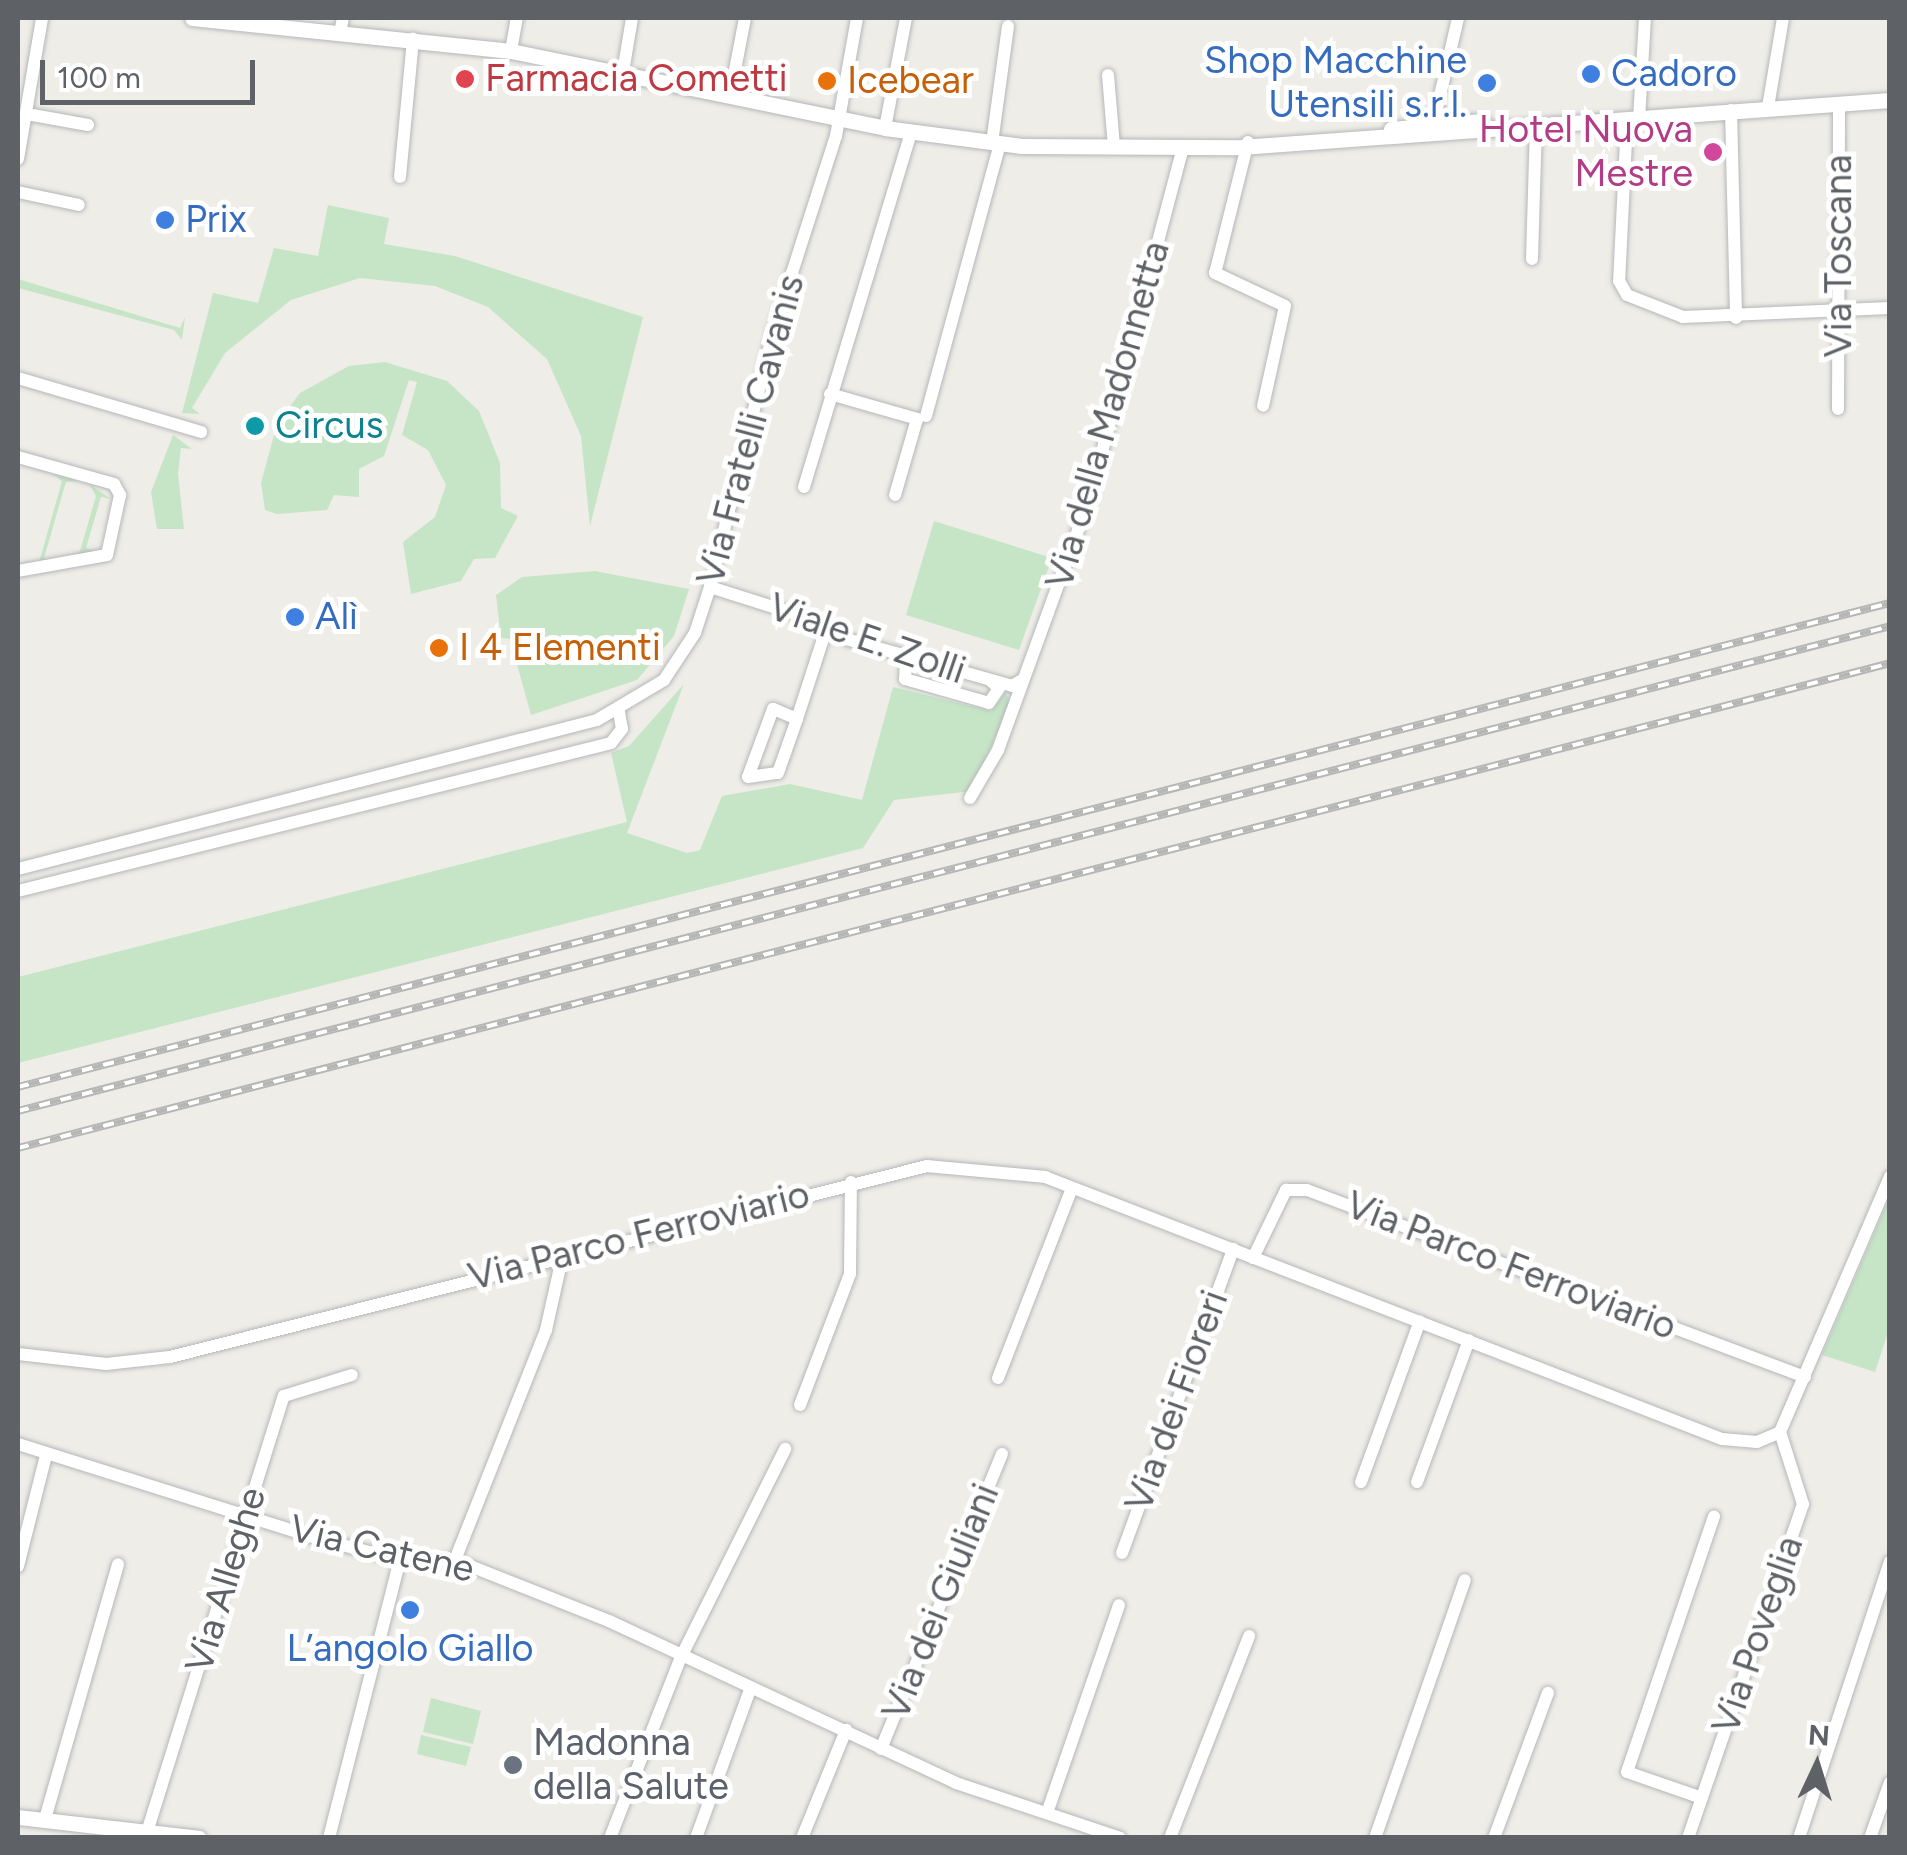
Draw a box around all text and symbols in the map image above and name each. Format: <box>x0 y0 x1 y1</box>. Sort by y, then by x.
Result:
place label: Shop Macchine Utensili s.r.l. <box>1204 38 1467 127</box>
scale bar <box>45 40 260 102</box>
place label: Cadoro <box>1611 51 1737 97</box>
place label: Farmacia Cometti <box>485 56 788 102</box>
place label: Icebear <box>847 58 974 104</box>
text: 100 m <box>57 59 141 96</box>
marker: Cadoro <box>1580 63 1602 85</box>
marker: Farmacia Cometti <box>454 68 476 90</box>
marker: Icebear <box>816 70 838 92</box>
marker: Shop Macchine Utensili s.r.l. <box>1476 72 1498 94</box>
place label: Hotel Nuova Mestre <box>1479 107 1693 196</box>
marker: Hotel Nuova Mestre <box>1702 141 1724 163</box>
street label: Via Toscana <box>1816 155 1862 357</box>
place label: Prix <box>185 197 247 243</box>
marker: Prix <box>154 209 176 231</box>
street label: Via della Madonnetta <box>1037 236 1179 594</box>
street label: Via Fratelli Cavanis <box>688 270 814 590</box>
place label: Circus <box>275 403 384 449</box>
marker: Circus <box>244 415 266 437</box>
street label: Viale E. Zolli <box>763 584 971 694</box>
place label: Alì <box>315 594 358 640</box>
marker: Alì <box>284 606 306 628</box>
place label: I 4 Elementi <box>459 625 661 671</box>
marker: I 4 Elementi <box>428 637 450 659</box>
street label: Via Parco Ferroviario <box>464 1172 814 1300</box>
street label: Via Parco Ferroviario <box>1340 1182 1682 1350</box>
street label: Via dei Fioreri <box>1116 1284 1238 1518</box>
street label: Via dei Giuliani <box>873 1477 1009 1727</box>
street label: Via Alleghe <box>176 1482 276 1678</box>
street label: Via Catene <box>285 1506 479 1592</box>
street label: Via Poveglia <box>1703 1530 1813 1740</box>
marker: L’angolo Giallo <box>399 1599 421 1621</box>
place label: L’angolo Giallo <box>286 1626 534 1672</box>
north arrow <box>1767 1715 1867 1815</box>
text: N <box>1807 1717 1831 1753</box>
place label: Madonna della Salute <box>533 1720 729 1810</box>
marker: Madonna della Salute <box>502 1754 524 1776</box>

